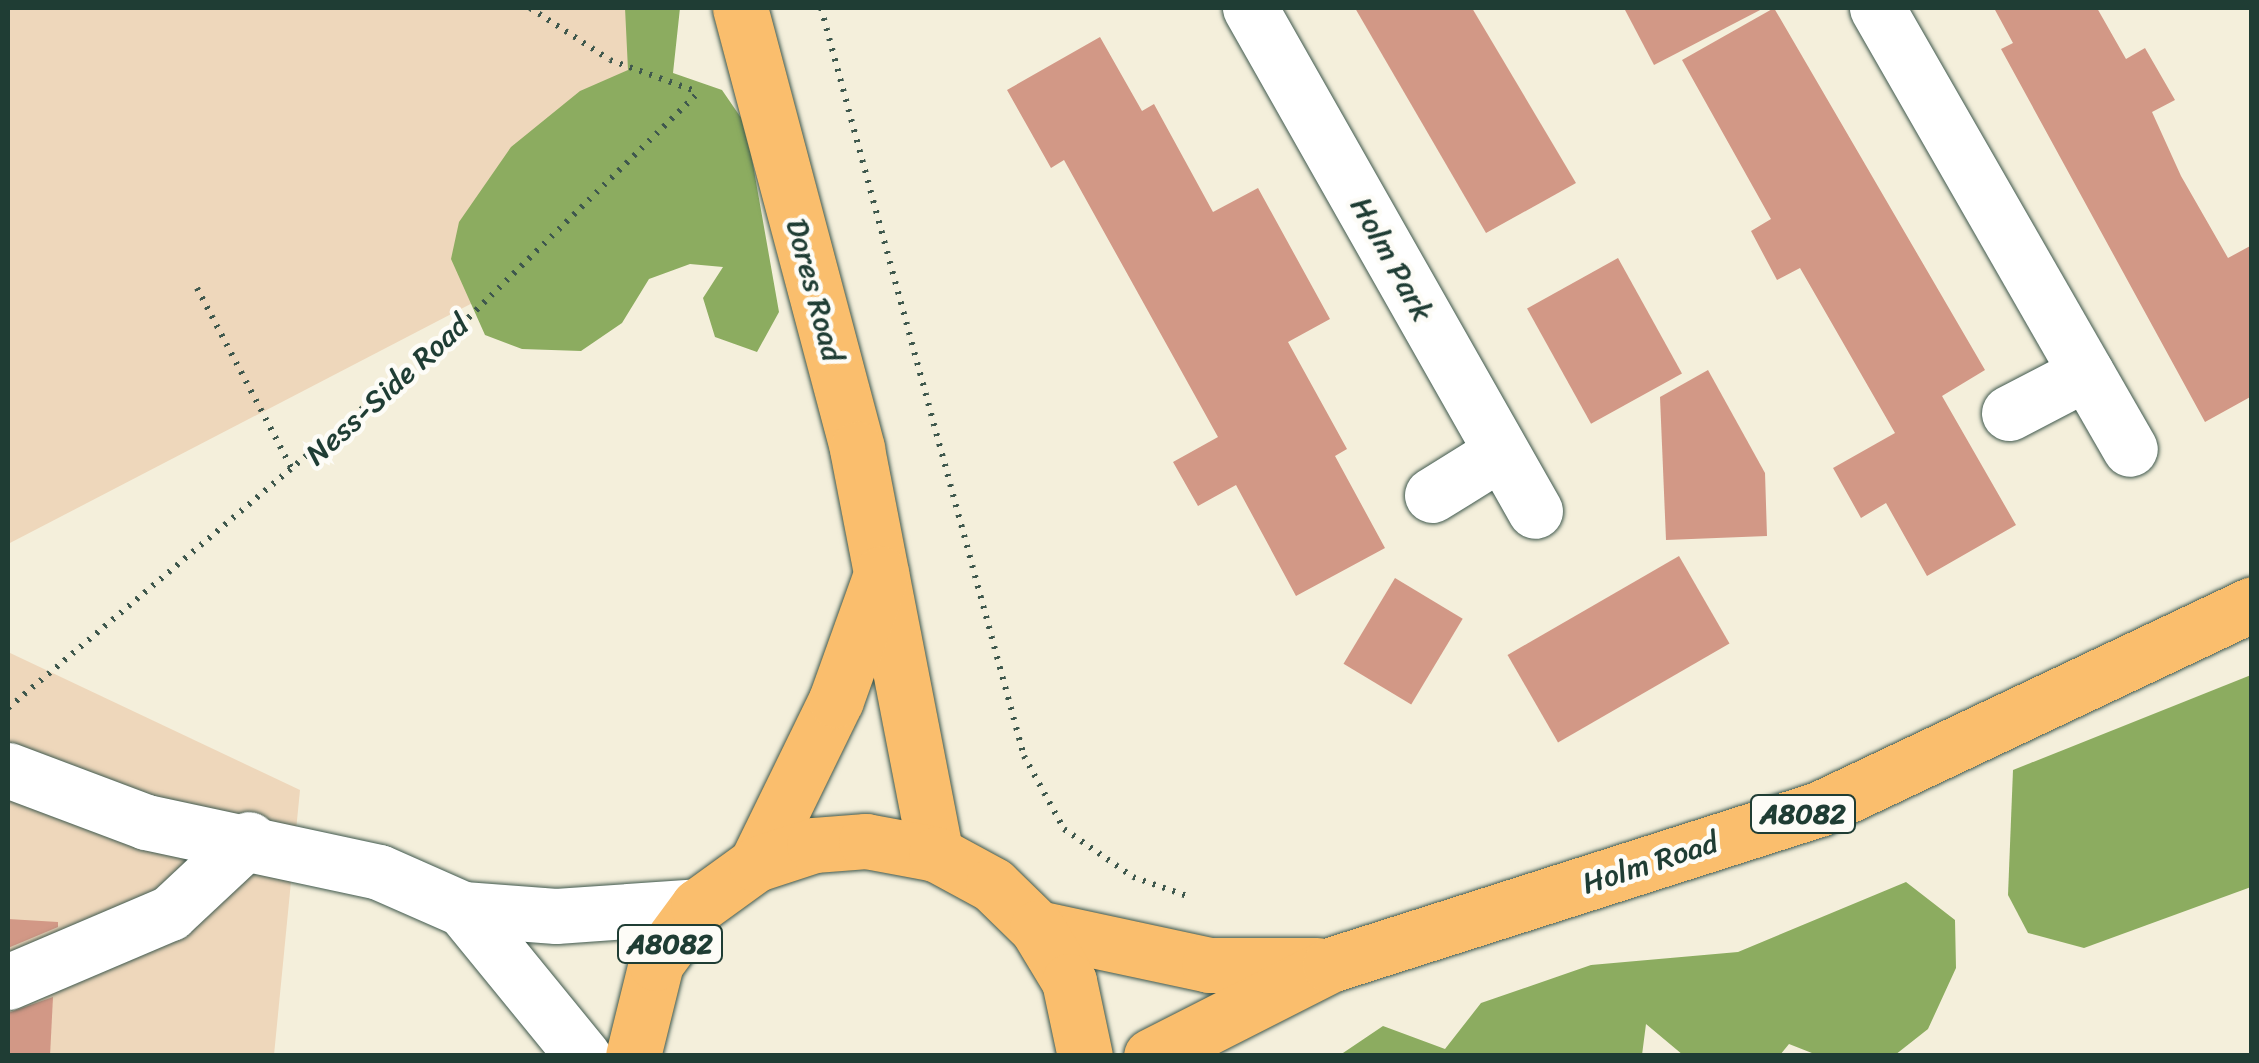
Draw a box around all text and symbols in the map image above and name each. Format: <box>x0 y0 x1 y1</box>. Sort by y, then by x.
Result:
street label: Holm Park <box>1343 190 1441 328</box>
street label: Dores Road <box>779 214 851 366</box>
street label: Ness-Side Road <box>298 307 476 473</box>
road number: A8082 <box>1748 791 1858 837</box>
street label: Holm Road <box>1578 824 1722 902</box>
road number: A8082 <box>615 921 725 967</box>

